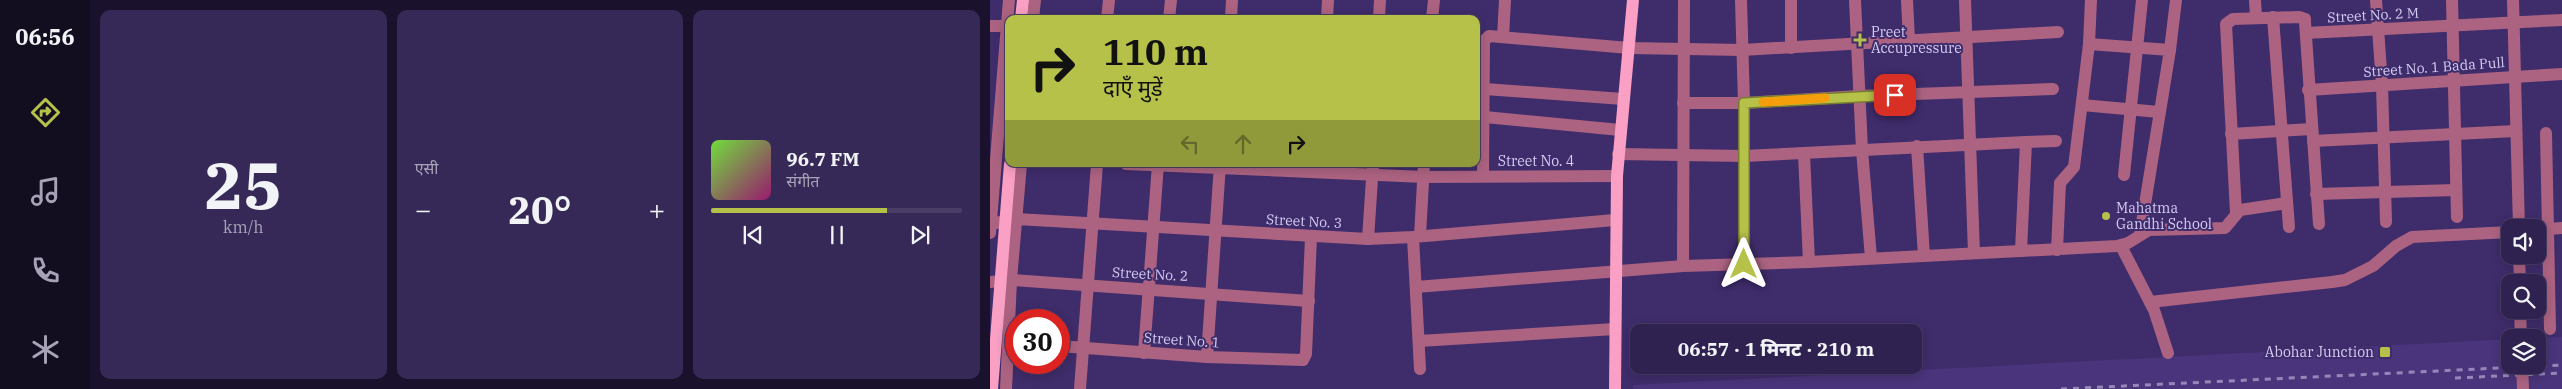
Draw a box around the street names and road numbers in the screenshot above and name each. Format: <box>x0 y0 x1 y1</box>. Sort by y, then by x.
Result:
street label: Street No. 2 M <box>2327 4 2419 26</box>
street label: Street No. 1 Bada Pull <box>2363 53 2505 81</box>
street label: Street No. 4 <box>1498 152 1574 170</box>
street label: Street No. 3 <box>1265 210 1343 232</box>
street label: Street No. 2 <box>1111 263 1189 285</box>
street label: Street No. 1 <box>1143 328 1221 352</box>

